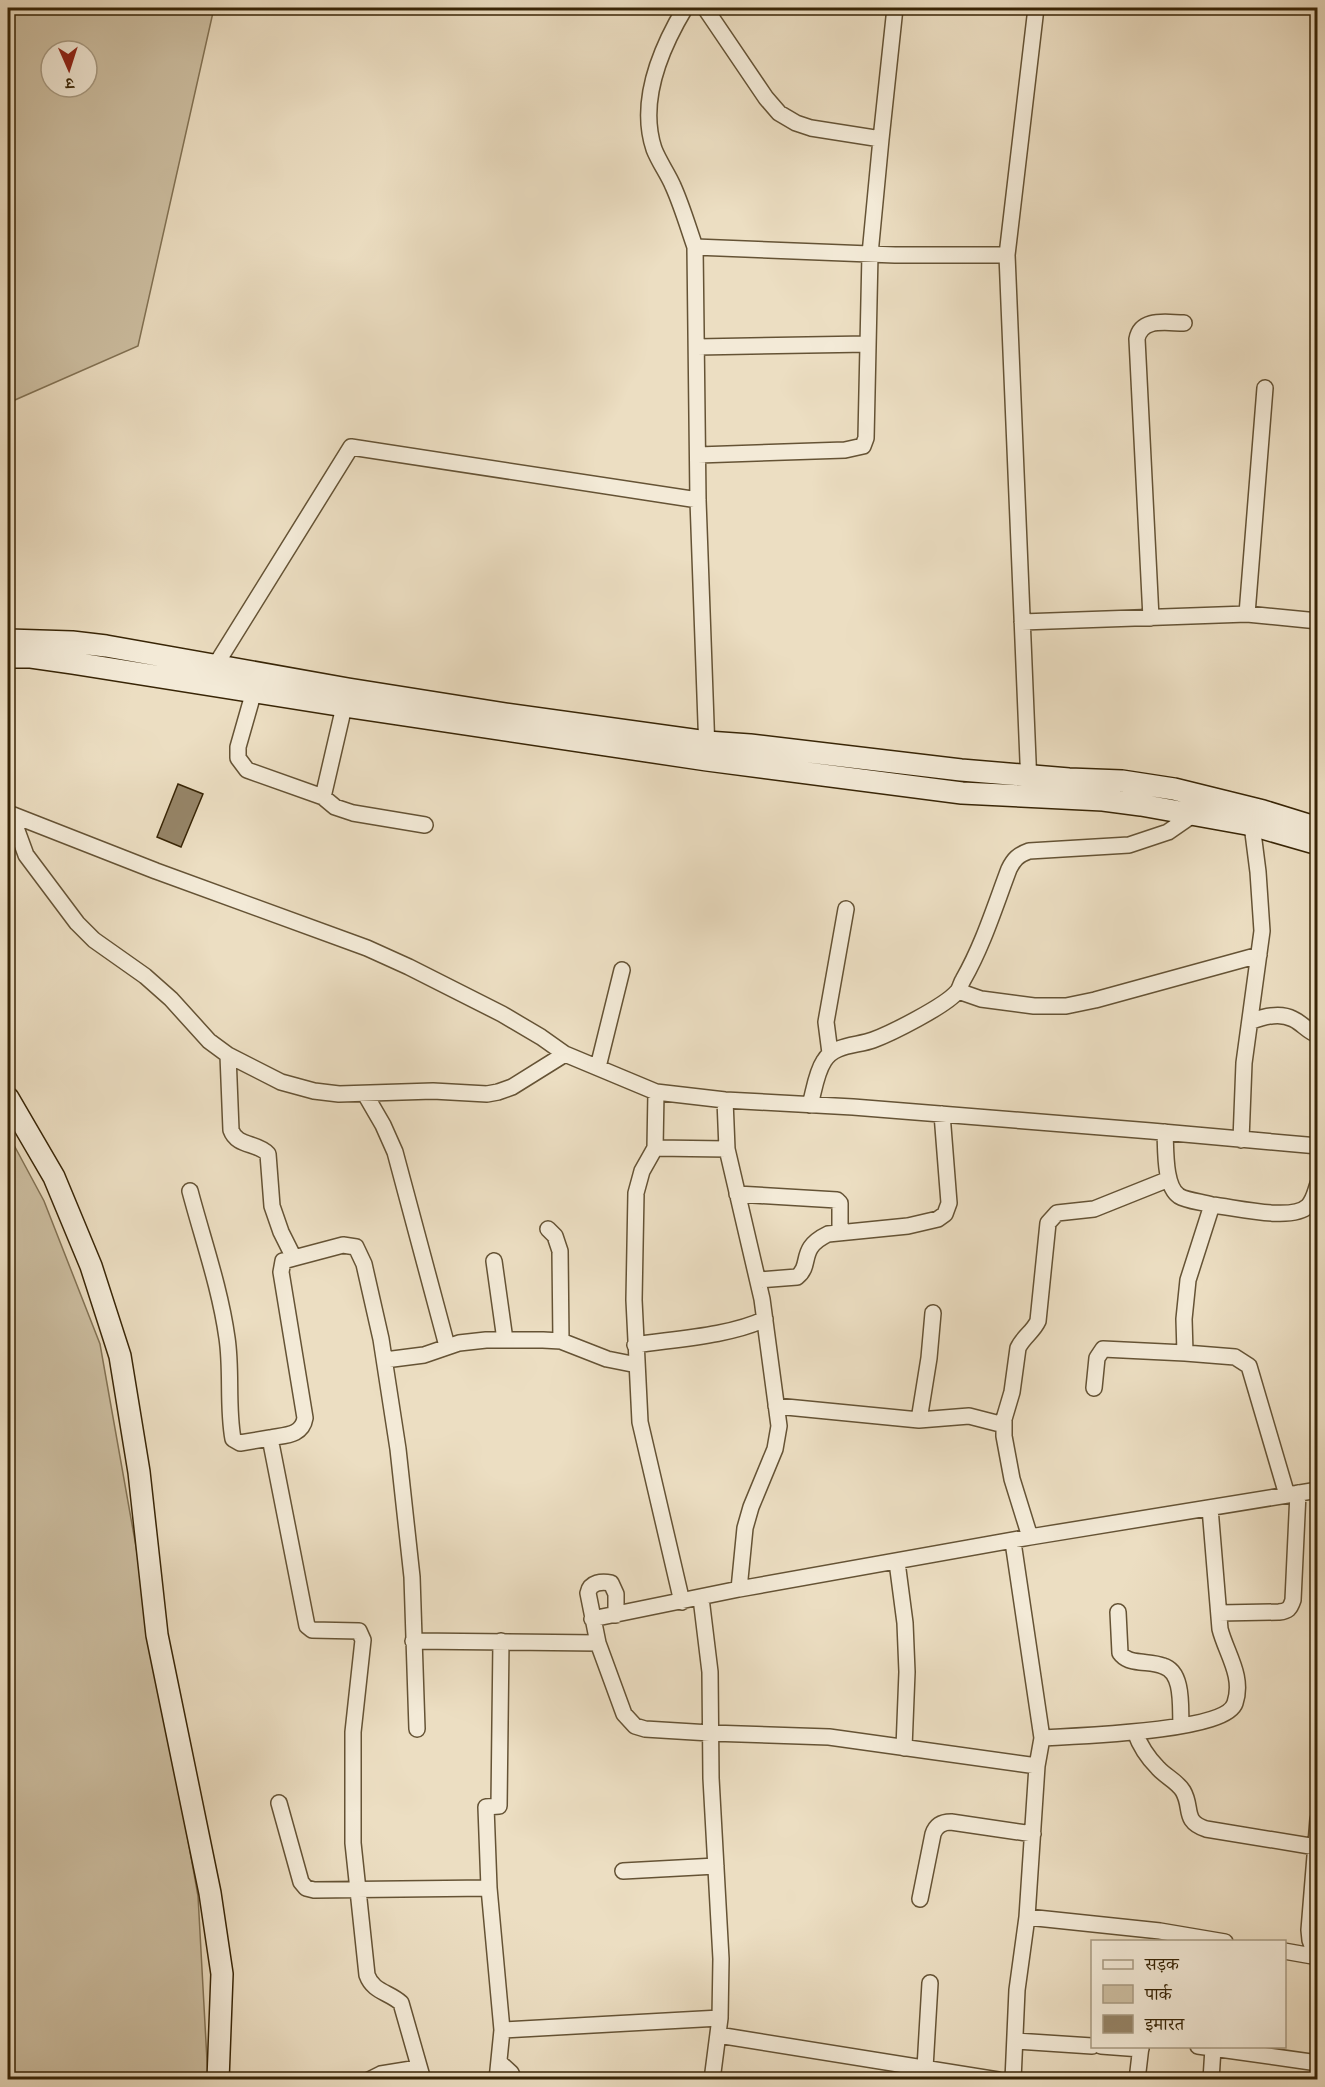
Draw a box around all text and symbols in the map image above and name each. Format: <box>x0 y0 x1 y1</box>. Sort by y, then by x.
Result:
north arrow <box>39 39 99 99</box>
text: उ <box>63 73 75 93</box>
legend <box>1091 1940 1286 2048</box>
text: सड़क <box>1144 1953 1180 1976</box>
text: पार्क <box>1144 1983 1173 2006</box>
text: इमारत <box>1144 2013 1185 2036</box>

